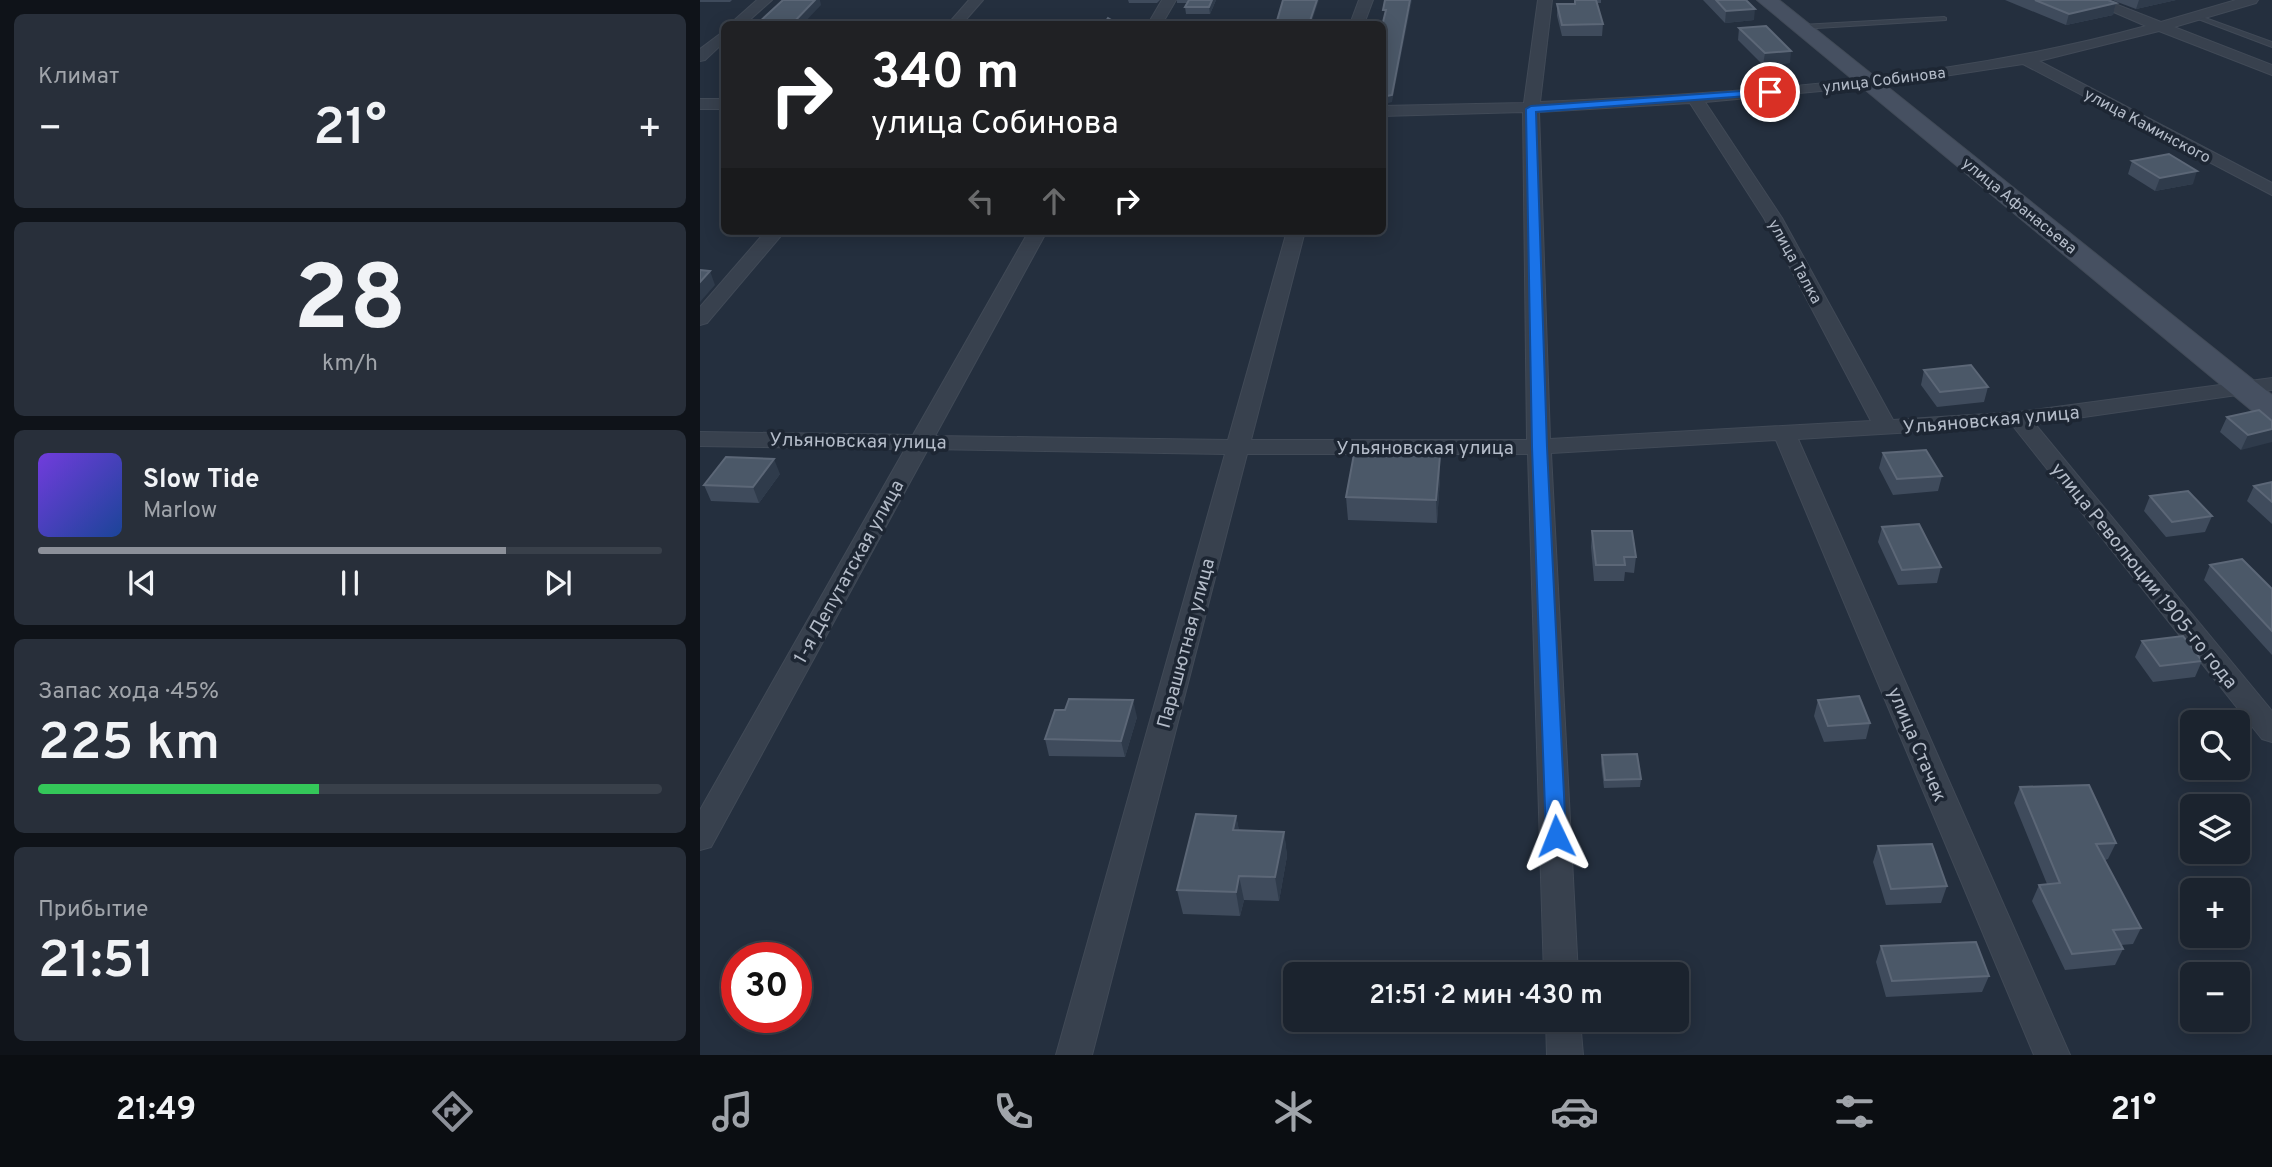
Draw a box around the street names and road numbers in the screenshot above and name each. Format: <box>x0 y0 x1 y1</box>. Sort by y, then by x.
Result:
street label: улица Собинова <box>1822 64 1947 98</box>
street label: улица Каминского <box>2080 85 2214 169</box>
street label: улица Афанасьева <box>1957 154 2080 259</box>
street label: улица Талка <box>1763 216 1826 308</box>
street label: Ульяновская улица <box>1902 401 2081 441</box>
street label: Ульяновская улица <box>769 428 947 456</box>
street label: Ульяновская улица <box>1336 437 1514 461</box>
street label: улица Революции 1905-го года <box>2045 458 2242 694</box>
street label: 1-я Депутатская улица <box>789 476 910 668</box>
street label: Парашютная улица <box>1153 556 1221 731</box>
street label: улица Стачек <box>1881 684 1951 806</box>

